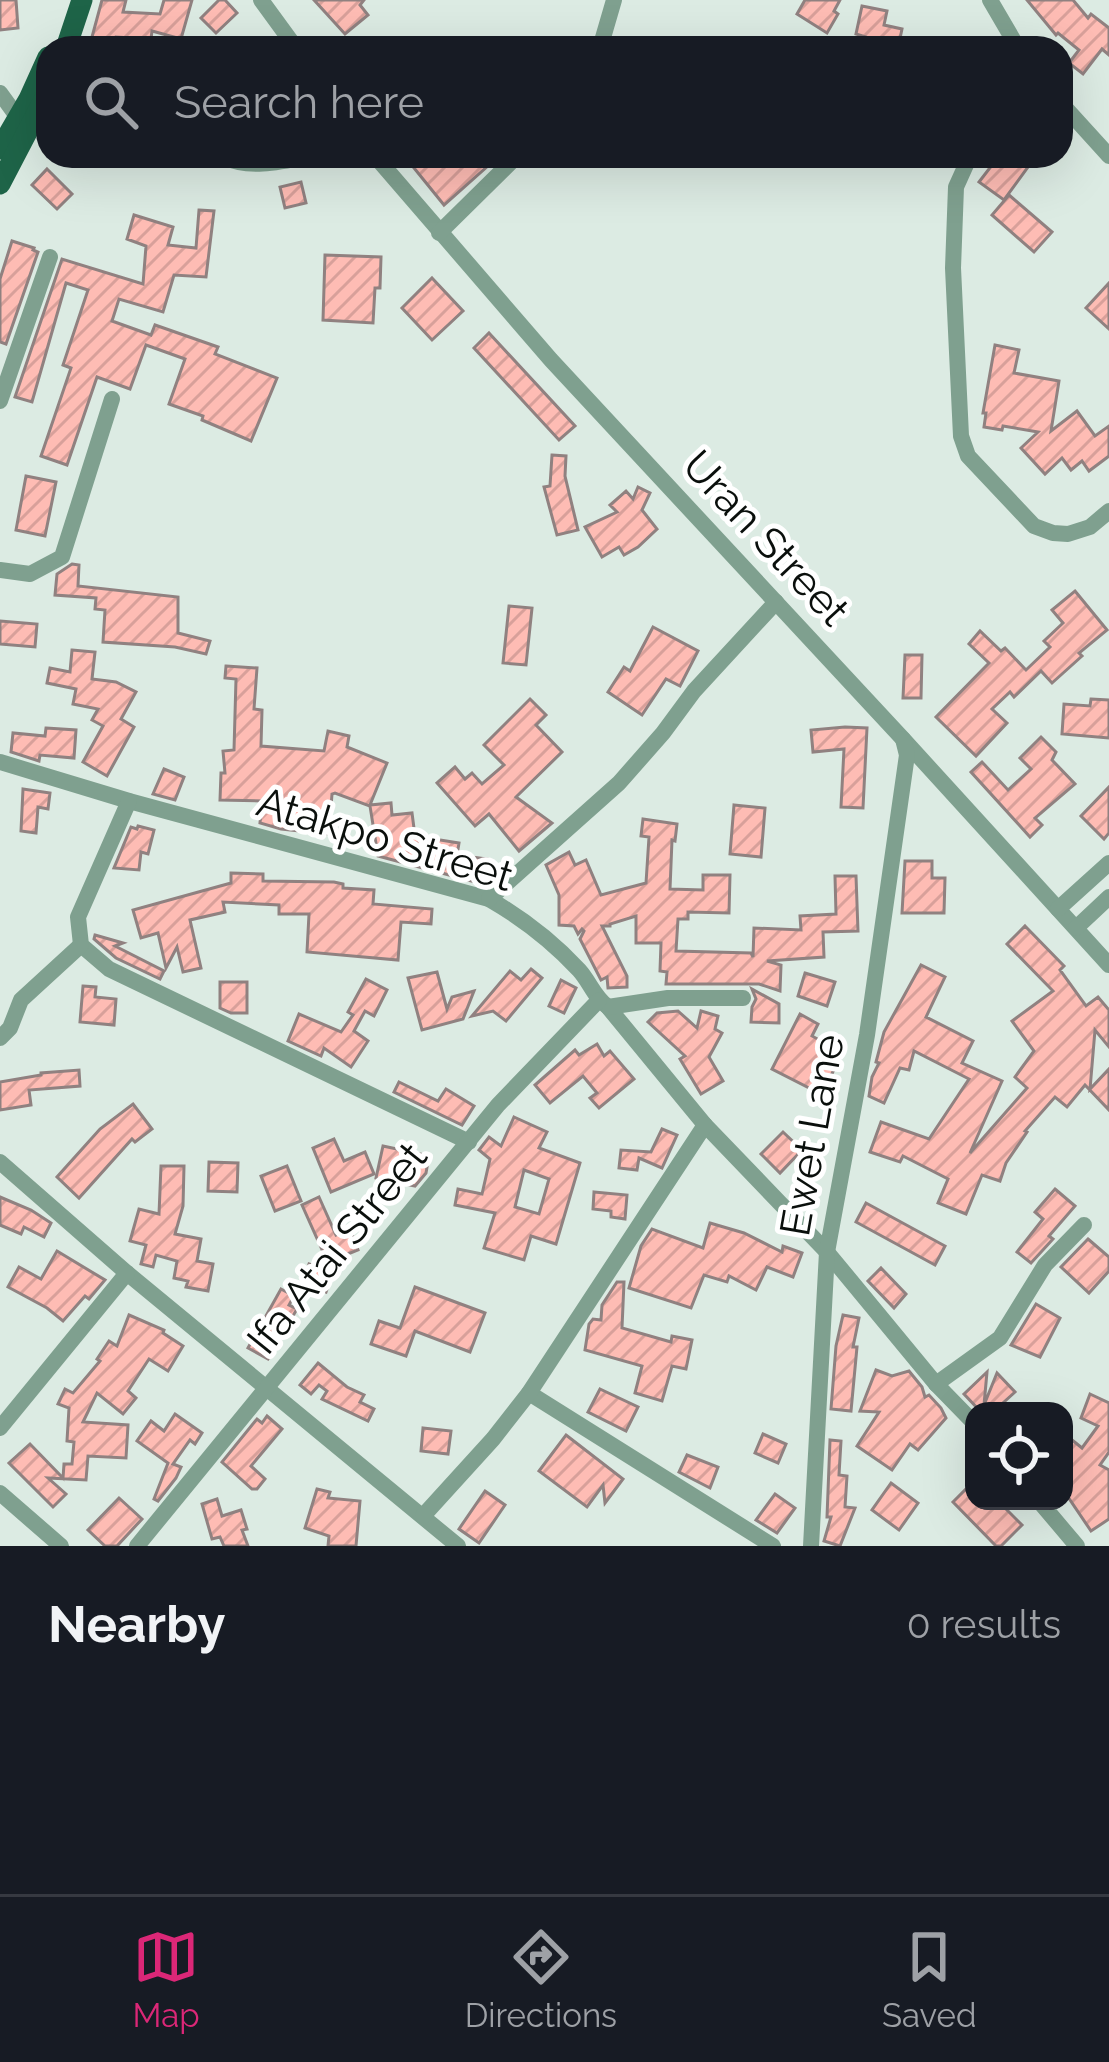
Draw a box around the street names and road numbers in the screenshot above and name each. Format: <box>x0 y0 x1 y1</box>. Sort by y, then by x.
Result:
street label: Uran Street <box>673 441 859 635</box>
street label: Atakpo Street <box>251 777 519 901</box>
street label: Ewet Lane <box>770 1030 854 1240</box>
street label: Ifa Atai Street <box>237 1133 437 1363</box>

